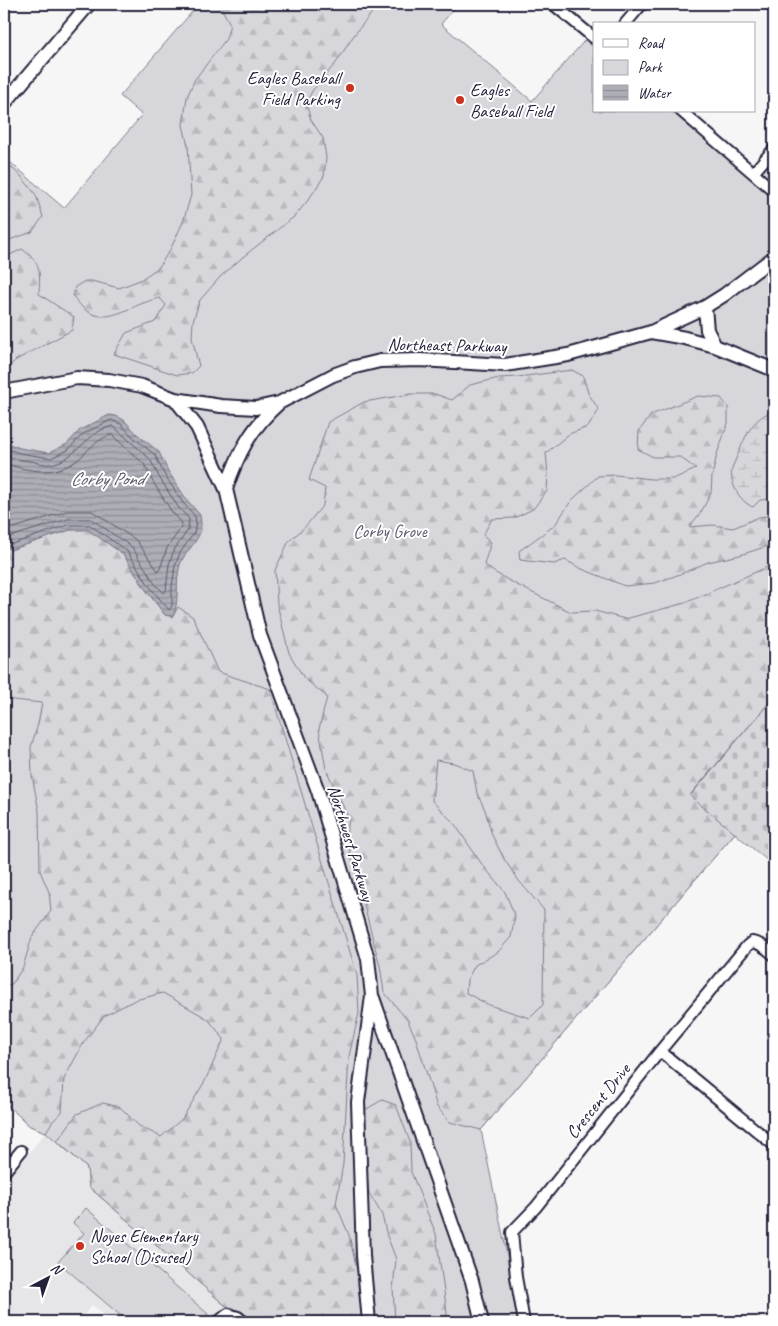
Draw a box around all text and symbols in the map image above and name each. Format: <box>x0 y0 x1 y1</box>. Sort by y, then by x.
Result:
legend <box>593 22 756 112</box>
text: Road <box>638 34 665 53</box>
text: Park <box>638 58 663 77</box>
place label: Eagles Baseball Field Parking <box>247 67 343 110</box>
place label: Eagles Baseball Field <box>470 79 555 122</box>
marker: Eagles Baseball Field Parking <box>344 82 356 94</box>
text: Water <box>638 84 672 103</box>
marker: Eagles Baseball Field <box>454 94 466 106</box>
street label: Northeast Parkway <box>387 333 508 357</box>
water label: Corby Pond <box>70 467 149 491</box>
park label: Corby Grove <box>353 520 428 542</box>
street label: Northwest Parkway <box>323 782 380 906</box>
street label: Crescent Drive <box>561 1058 636 1143</box>
place label: Noyes Elementary School (Disused) <box>90 1225 200 1268</box>
marker: Noyes Elementary School (Disused) <box>74 1240 86 1252</box>
north arrow <box>22 1254 72 1304</box>
text: N <box>47 1259 67 1279</box>

